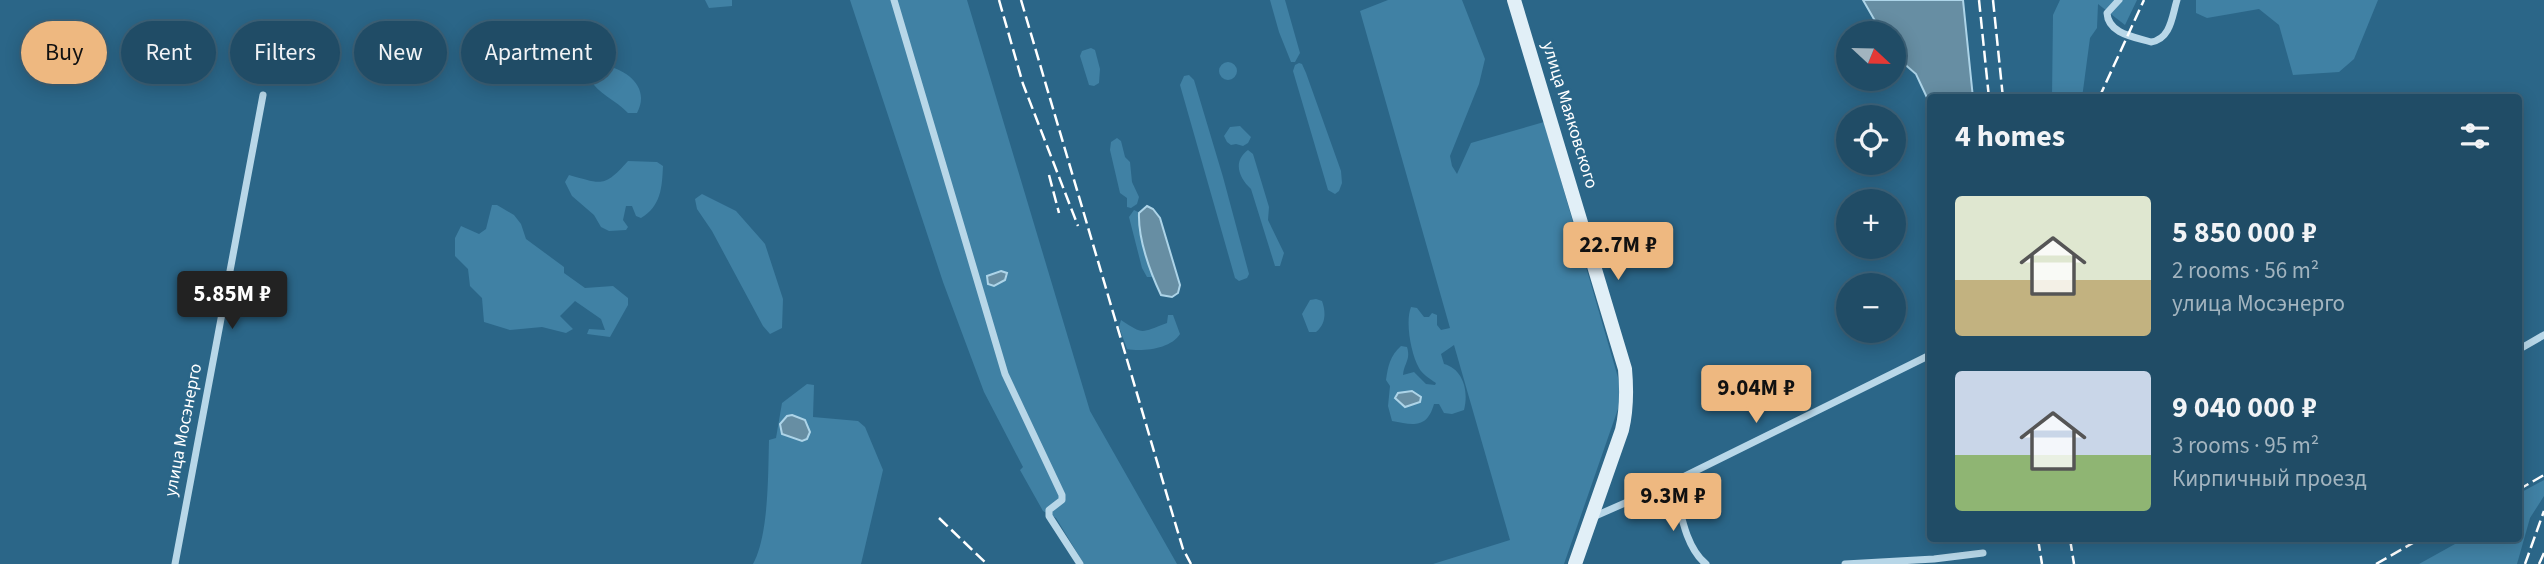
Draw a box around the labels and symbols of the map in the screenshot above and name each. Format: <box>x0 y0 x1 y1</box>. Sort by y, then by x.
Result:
north arrow <box>1836 21 1906 91</box>
street label: улица Маяковского <box>1536 38 1604 192</box>
pin: 22.7M ₽ <box>1553 222 1683 282</box>
pin: 5.85M ₽ <box>167 272 297 331</box>
street label: улица Мосэнерго <box>158 361 208 499</box>
pin: 9.04M ₽ <box>1691 366 1821 425</box>
pin: 9.3M ₽ <box>1616 474 1730 533</box>

